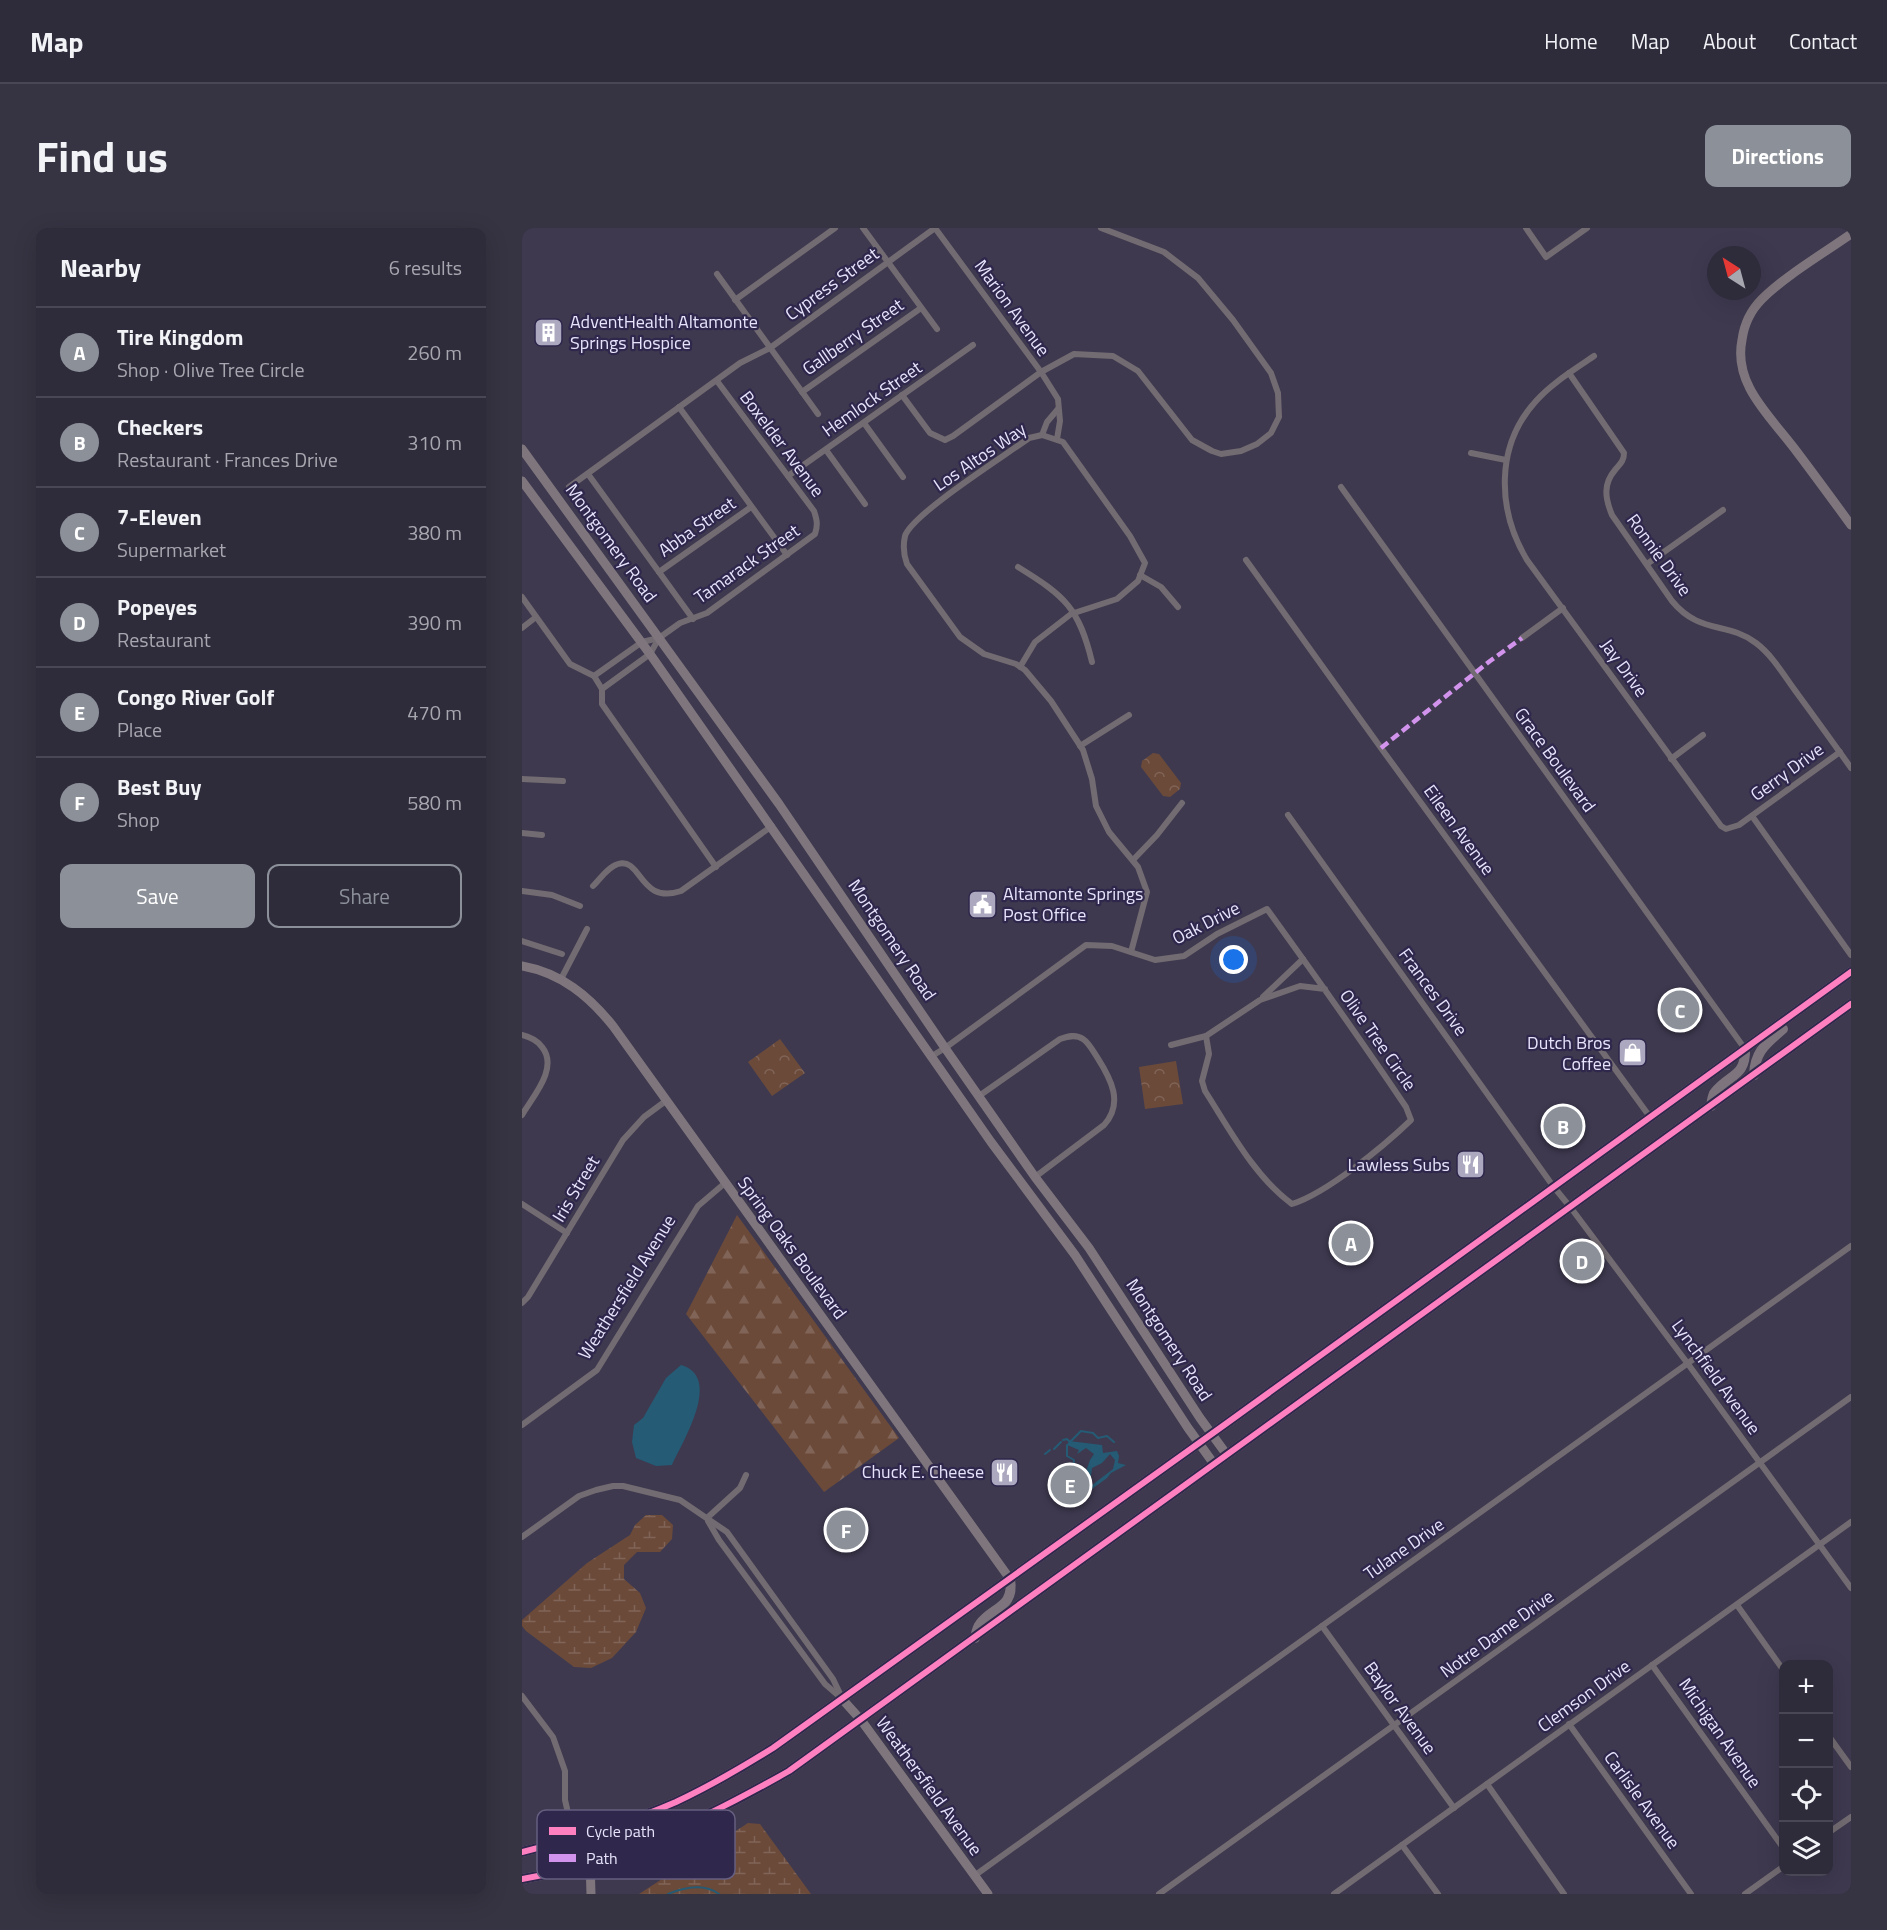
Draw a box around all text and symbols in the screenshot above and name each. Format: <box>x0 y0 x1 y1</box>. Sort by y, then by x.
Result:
text: Map <box>30 20 84 63</box>
text: Home <box>1544 25 1598 57</box>
text: Map <box>1631 25 1670 57</box>
text: About <box>1703 25 1756 57</box>
text: Contact <box>1789 25 1857 57</box>
text: Find us <box>36 124 168 188</box>
button: Directions <box>1705 125 1851 187</box>
street label: Cypress Street <box>779 240 885 327</box>
north arrow <box>1707 246 1761 300</box>
text: Nearby <box>60 248 141 287</box>
text: 6 results <box>389 252 462 283</box>
street label: Marion Avenue <box>968 254 1057 362</box>
street label: Gallberry Street <box>796 291 910 382</box>
place label: AdventHealth Altamonte Springs Hospice <box>570 308 758 356</box>
building icon: AdventHealth Altamonte Springs Hospice <box>533 316 565 348</box>
text: Tire Kingdom <box>117 320 243 354</box>
text: A <box>73 337 86 368</box>
text: 260 m <box>407 337 462 368</box>
text: Shop · Olive Tree Circle <box>117 354 305 385</box>
street label: Hemlock Street <box>816 354 928 443</box>
street label: Boxelder Avenue <box>734 385 831 502</box>
text: Checkers <box>117 410 203 444</box>
street label: Los Altos Way <box>928 415 1032 498</box>
text: B <box>73 427 86 458</box>
text: 310 m <box>407 427 462 458</box>
text: Restaurant · Frances Drive <box>117 444 338 475</box>
street label: Montgomery Road <box>559 478 664 608</box>
street label: Abba Street <box>652 490 741 563</box>
text: 7-Eleven <box>117 500 202 534</box>
street label: Ronnie Drive <box>1620 508 1699 602</box>
text: C <box>74 517 85 548</box>
text: 380 m <box>407 517 462 548</box>
street label: Tamarack Street <box>689 517 805 610</box>
text: Supermarket <box>117 534 226 565</box>
text: Popeyes <box>117 590 197 624</box>
text: D <box>73 607 86 638</box>
text: 390 m <box>407 607 462 638</box>
text: Restaurant <box>117 624 211 655</box>
street label: Jay Drive <box>1594 633 1655 702</box>
text: Congo River Golf <box>117 680 274 714</box>
text: E <box>74 697 85 728</box>
text: 470 m <box>407 697 462 728</box>
street label: Grace Boulevard <box>1508 702 1603 818</box>
text: Place <box>117 714 162 745</box>
street label: Gerry Drive <box>1745 736 1829 807</box>
text: Best Buy <box>117 770 201 804</box>
street label: Eileen Avenue <box>1417 779 1502 881</box>
text: F <box>74 787 85 818</box>
text: 580 m <box>407 787 462 818</box>
text: Shop <box>117 804 160 835</box>
button: Save <box>60 864 255 928</box>
button: Share <box>267 864 462 928</box>
street label: Montgomery Road <box>842 874 943 1006</box>
place label: Altamonte Springs Post Office <box>1003 880 1143 928</box>
public building icon: Altamonte Springs Post Office <box>966 888 998 920</box>
street label: Oak Drive <box>1167 894 1244 951</box>
street label: Frances Drive <box>1392 942 1474 1041</box>
your location <box>1219 945 1248 974</box>
street label: Olive Tree Circle <box>1333 983 1423 1096</box>
pin: C <box>1660 988 1700 1032</box>
place label: Dutch Bros Coffee <box>1527 1029 1611 1077</box>
shop icon: Dutch Bros Coffee <box>1616 1037 1648 1069</box>
pin: B <box>1544 1104 1582 1148</box>
restaurant icon: Lawless Subs <box>1455 1149 1487 1181</box>
street label: Iris Street <box>545 1150 606 1227</box>
place label: Lawless Subs <box>1348 1151 1450 1178</box>
street label: Spring Oaks Boulevard <box>731 1171 853 1325</box>
street label: Weathersfield Avenue <box>571 1209 682 1364</box>
pin: A <box>1332 1220 1370 1266</box>
pin: D <box>1562 1238 1602 1284</box>
street label: Montgomery Road <box>1120 1273 1219 1406</box>
street label: Lynchfield Avenue <box>1665 1314 1767 1440</box>
restaurant icon: Chuck E. Cheese <box>989 1456 1021 1488</box>
place label: Chuck E. Cheese <box>862 1458 984 1485</box>
pin: E <box>1050 1462 1090 1508</box>
pin: F <box>826 1508 866 1552</box>
street label: Tulane Drive <box>1358 1511 1449 1586</box>
street label: Notre Dame Drive <box>1434 1583 1559 1684</box>
street label: Clemson Drive <box>1532 1653 1636 1739</box>
street label: Baylor Avenue <box>1357 1656 1443 1760</box>
map controls <box>1779 1660 1833 1876</box>
button: + <box>1779 1660 1833 1714</box>
street label: Michigan Avenue <box>1672 1672 1768 1793</box>
street label: Weathersfield Avenue <box>870 1710 989 1861</box>
button: − <box>1779 1714 1833 1768</box>
street label: Carlisle Avenue <box>1598 1745 1687 1854</box>
button: locate <box>1779 1768 1833 1822</box>
legend <box>537 1810 735 1879</box>
text: Cycle path <box>586 1819 655 1843</box>
button: layers <box>1779 1822 1833 1876</box>
text: Path <box>586 1846 618 1870</box>

